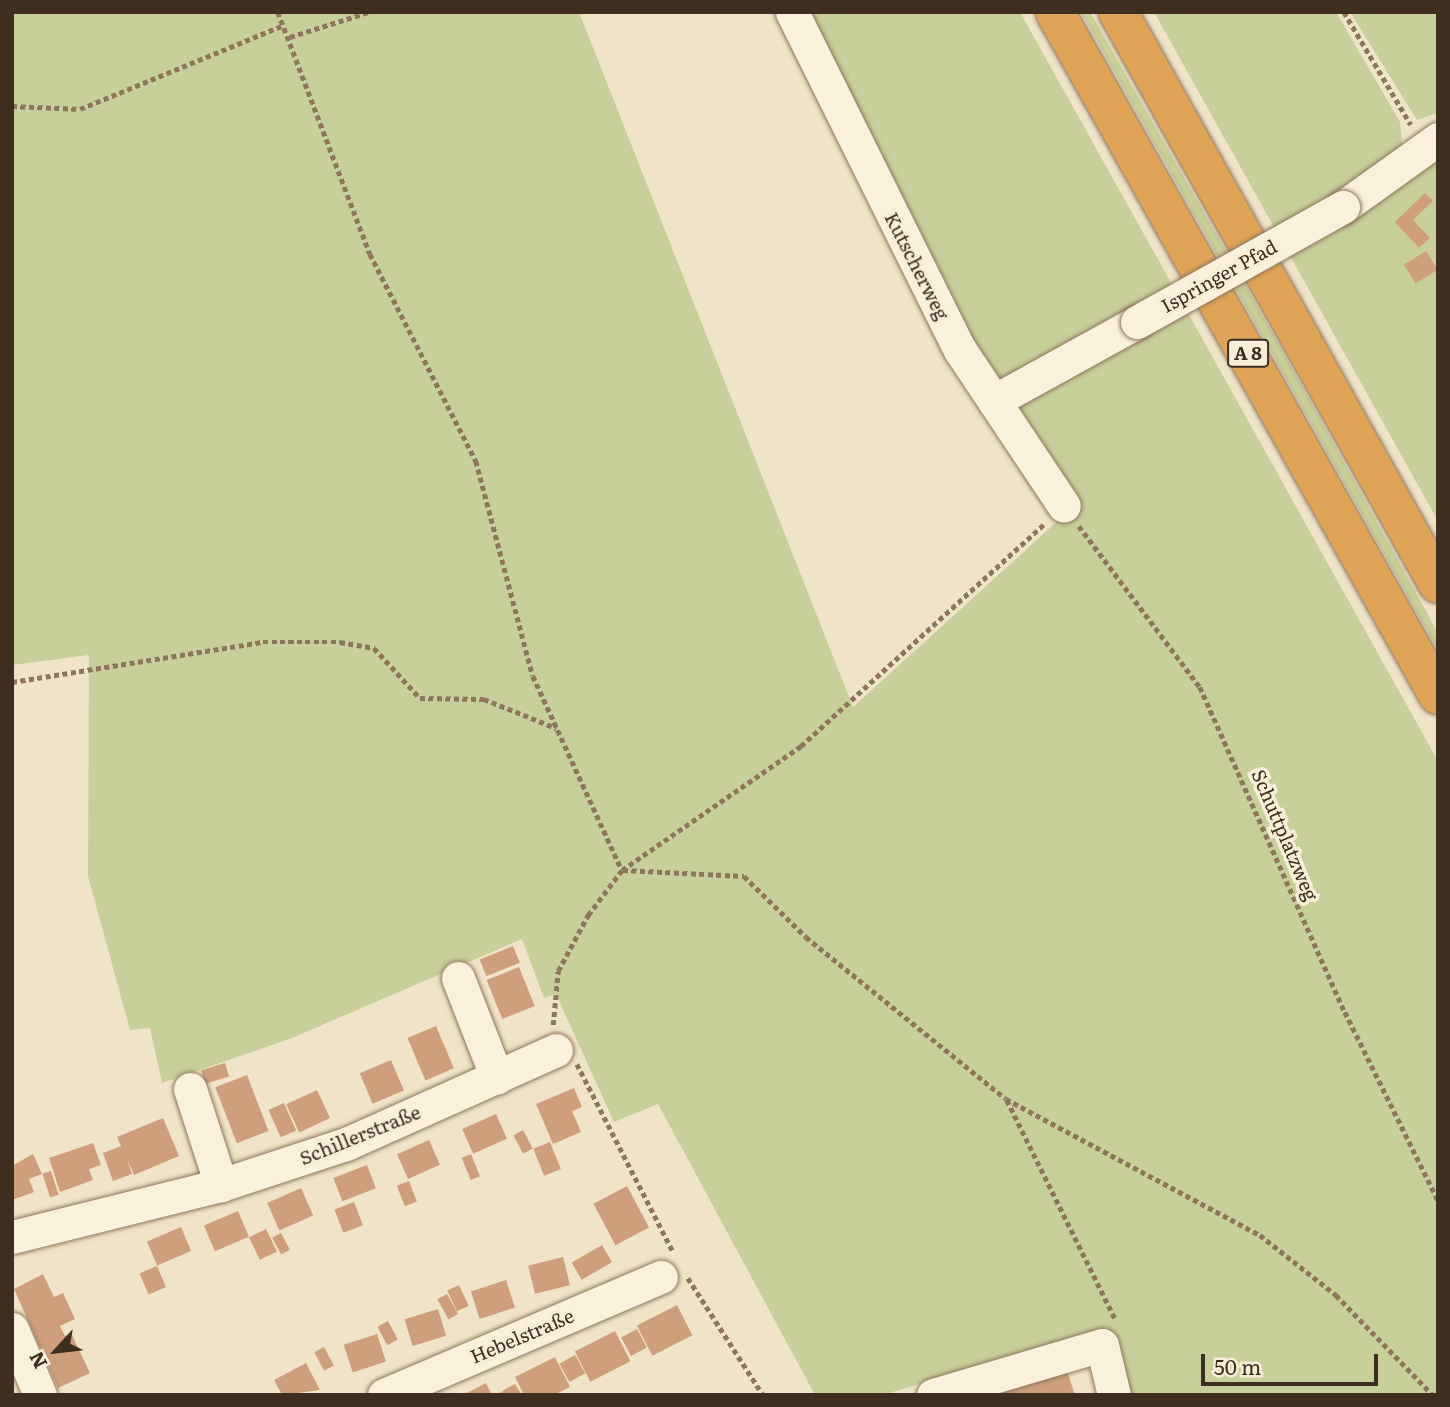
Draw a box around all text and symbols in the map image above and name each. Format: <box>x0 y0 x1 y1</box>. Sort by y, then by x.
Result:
street label: Kutscherweg <box>880 208 954 324</box>
street label: Ispringer Pfad <box>1157 235 1281 317</box>
road number: A 8 <box>1227 338 1269 368</box>
street label: Schuttplatzweg <box>1247 766 1323 904</box>
street label: Schillerstraße <box>296 1100 424 1170</box>
street label: Hebelstraße <box>467 1304 577 1368</box>
north arrow <box>21 1316 91 1386</box>
scale bar <box>1205 1340 1382 1384</box>
text: N <box>21 1347 53 1374</box>
text: 50 m <box>1214 1350 1261 1381</box>

